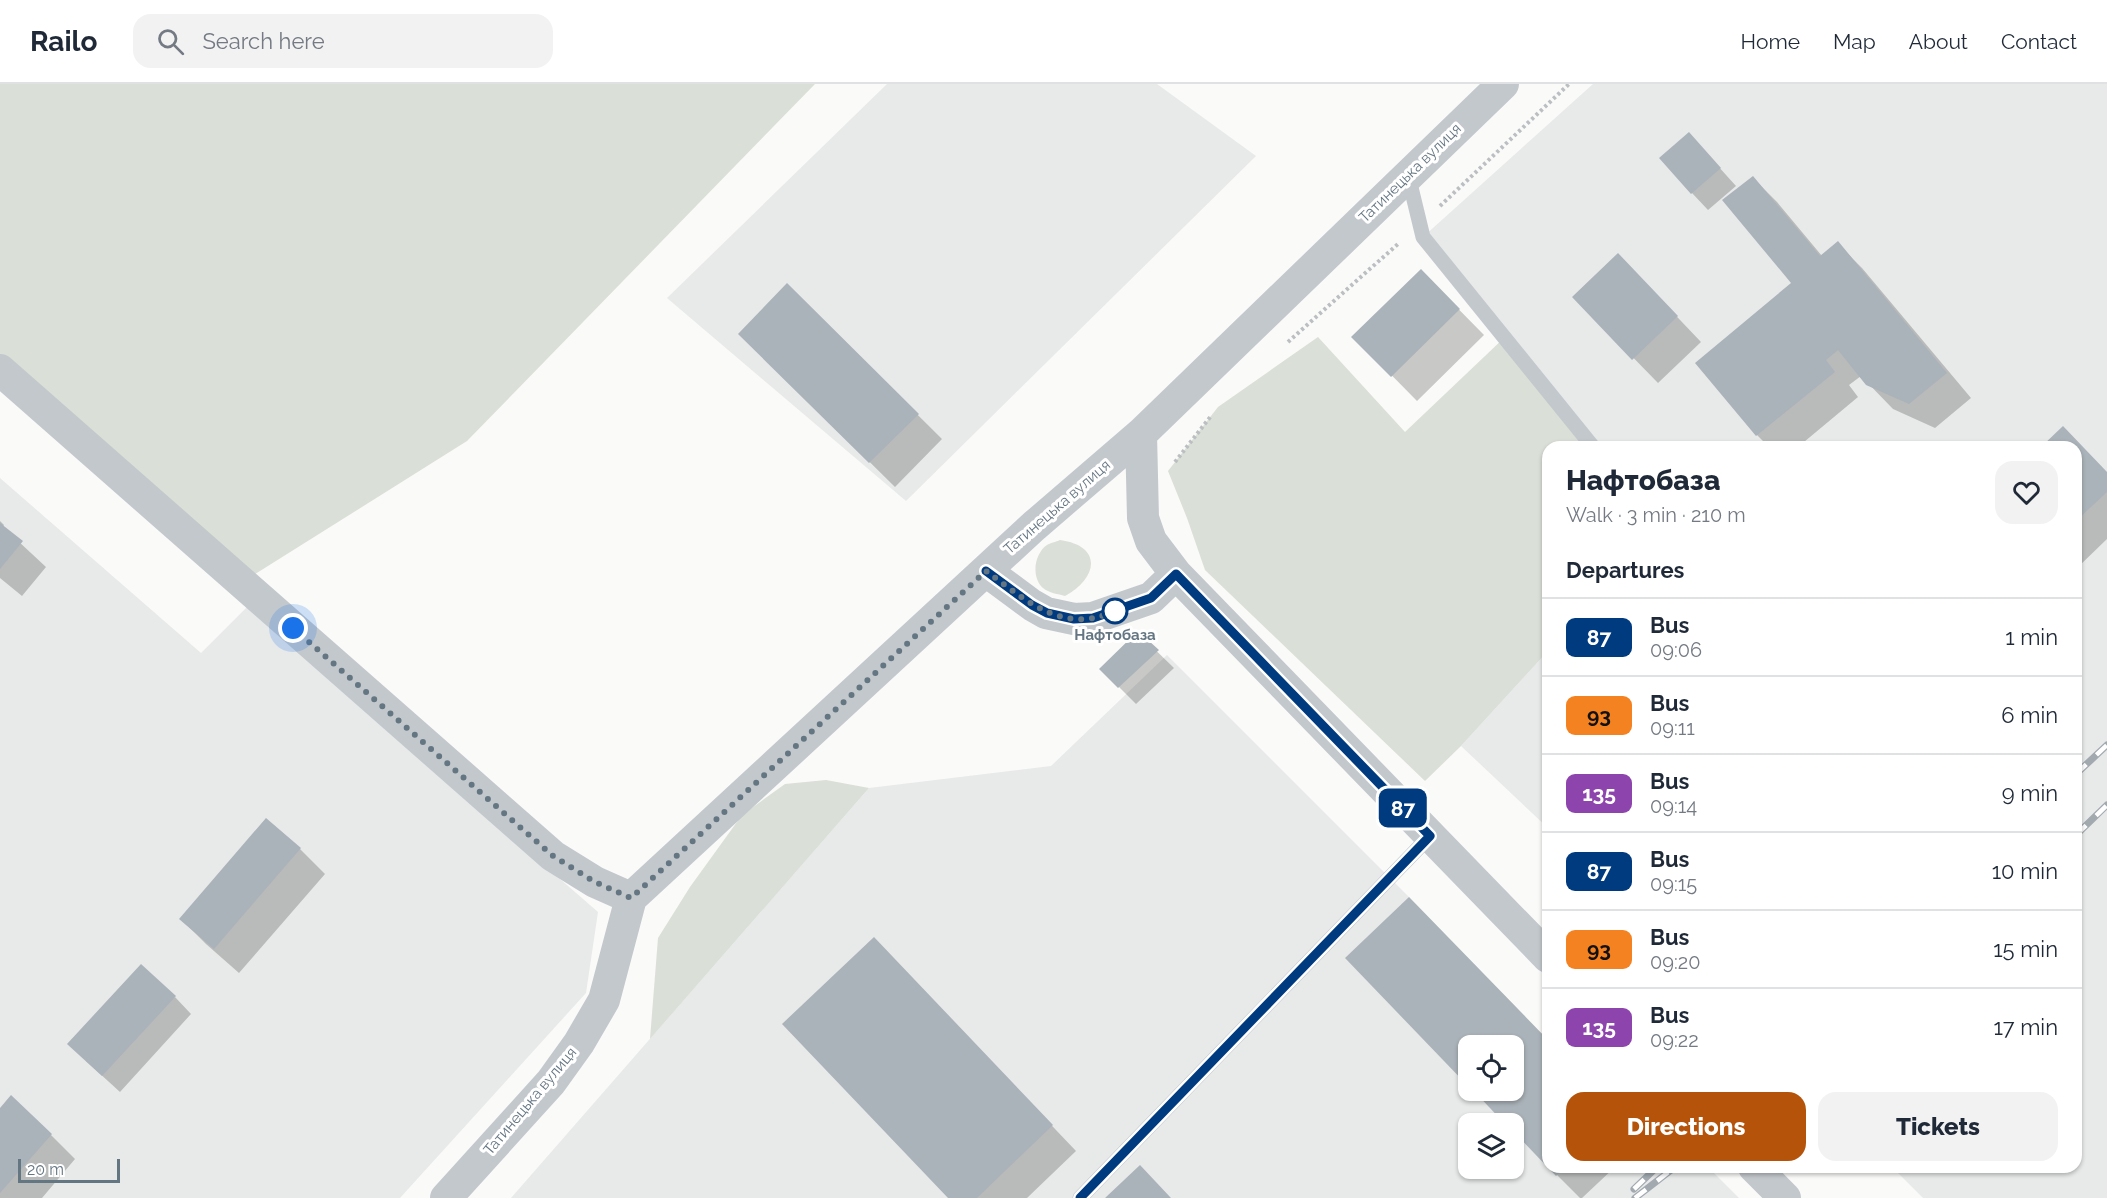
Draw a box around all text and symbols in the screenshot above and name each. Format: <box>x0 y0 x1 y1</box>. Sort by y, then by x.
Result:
search box <box>133 14 553 68</box>
text: Railo <box>30 25 97 58</box>
icon: search <box>154 25 187 58</box>
text: Search here <box>202 28 325 54</box>
text: Home <box>1741 29 1800 54</box>
text: Map <box>1833 29 1876 54</box>
text: About <box>1909 29 1968 54</box>
text: Contact <box>2001 29 2077 54</box>
street label: Татинецька вулиця <box>1355 120 1465 226</box>
street label: Татинецька вулиця <box>1000 456 1114 558</box>
button: heart <box>1995 461 2058 524</box>
text: Нафтобаза <box>1566 464 1720 497</box>
text: Walk · 3 min · 210 m <box>1566 503 1746 527</box>
text: Departures <box>1566 557 1684 583</box>
marker: Нафтобаза <box>1102 598 1128 624</box>
text: Bus <box>1650 612 1689 638</box>
your location <box>278 613 308 643</box>
text: 1 min <box>2005 624 2058 650</box>
text: 87 <box>1587 625 1611 650</box>
place label: Нафтобаза <box>1074 626 1156 644</box>
text: 09:06 <box>1650 638 1702 662</box>
text: Bus <box>1650 690 1689 716</box>
text: 6 min <box>2001 702 2058 728</box>
text: 93 <box>1587 703 1611 728</box>
text: 09:11 <box>1650 716 1695 740</box>
text: Bus <box>1650 768 1689 794</box>
text: 9 min <box>2002 780 2058 806</box>
text: 135 <box>1582 781 1616 806</box>
line badge: 87 <box>1376 788 1430 828</box>
text: 09:14 <box>1650 794 1697 818</box>
text: 87 <box>1391 796 1415 821</box>
text: Bus <box>1650 846 1689 872</box>
text: 10 min <box>1992 858 2058 884</box>
text: 87 <box>1587 859 1611 884</box>
text: 09:15 <box>1650 872 1697 896</box>
text: Bus <box>1650 924 1689 950</box>
text: 15 min <box>1993 936 2058 962</box>
text: 93 <box>1587 937 1611 962</box>
text: 09:20 <box>1650 950 1700 974</box>
text: Bus <box>1650 1002 1689 1028</box>
text: 17 min <box>1993 1014 2058 1040</box>
text: 135 <box>1582 1015 1616 1040</box>
text: 09:22 <box>1650 1028 1699 1052</box>
map controls <box>1458 1035 1524 1179</box>
button: locate <box>1458 1035 1524 1101</box>
street label: Татинецька вулиця <box>480 1043 580 1159</box>
button: Directions <box>1566 1092 1806 1161</box>
button: Tickets <box>1818 1092 2058 1161</box>
button: layers <box>1458 1113 1524 1179</box>
scale bar <box>18 1156 120 1184</box>
text: 20 m <box>27 1160 64 1179</box>

